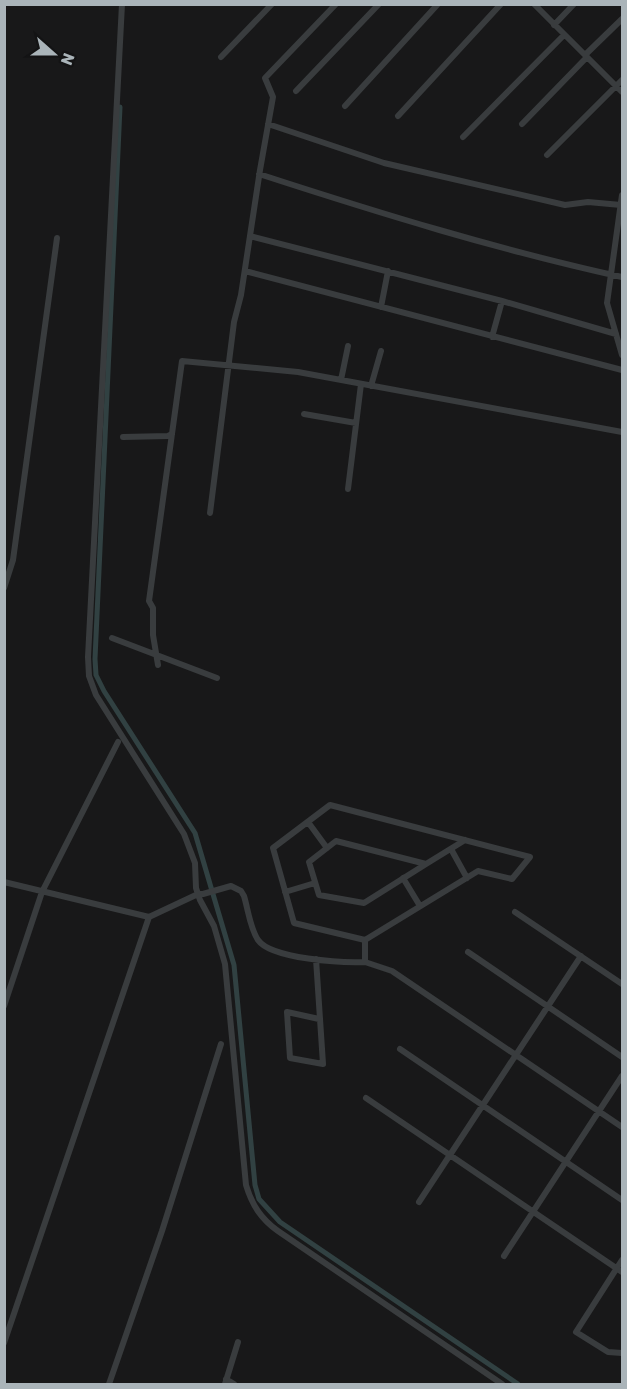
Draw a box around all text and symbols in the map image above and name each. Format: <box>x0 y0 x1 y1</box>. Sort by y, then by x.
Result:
north arrow <box>24 24 84 84</box>
text: N <box>57 50 78 68</box>

